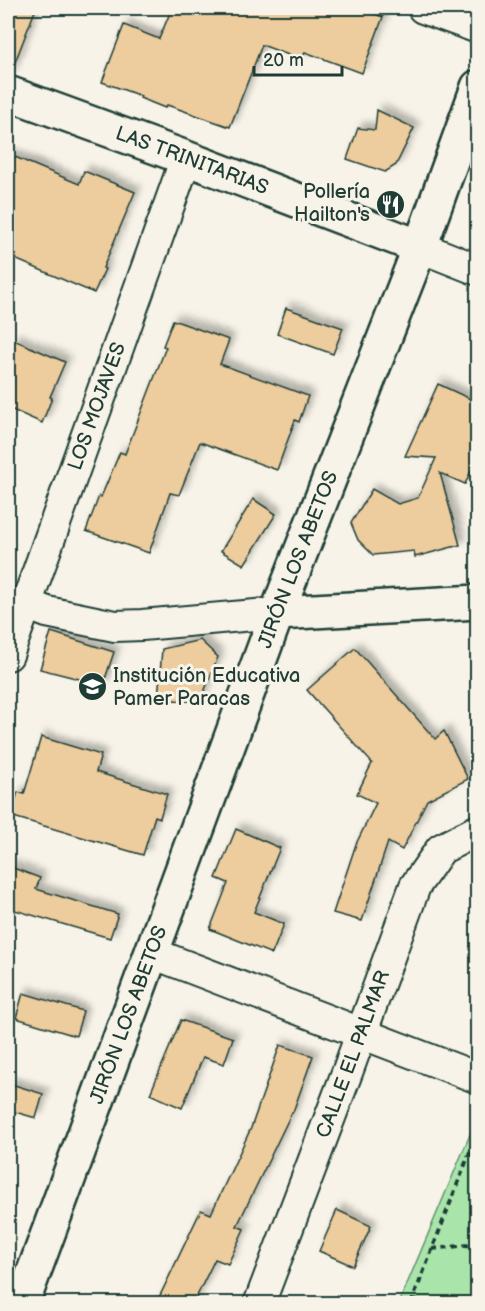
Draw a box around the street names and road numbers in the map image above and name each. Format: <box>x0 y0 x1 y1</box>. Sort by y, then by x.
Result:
street label: LAS TRINITARIAS <box>112 121 272 200</box>
street label: LOS MOJAVES <box>63 339 131 474</box>
street label: JIRÓN LOS ABETOS <box>253 468 343 651</box>
street label: JIRÓN LOS ABETOS <box>85 923 172 1107</box>
street label: CALLE EL PALMAR <box>311 967 395 1141</box>

